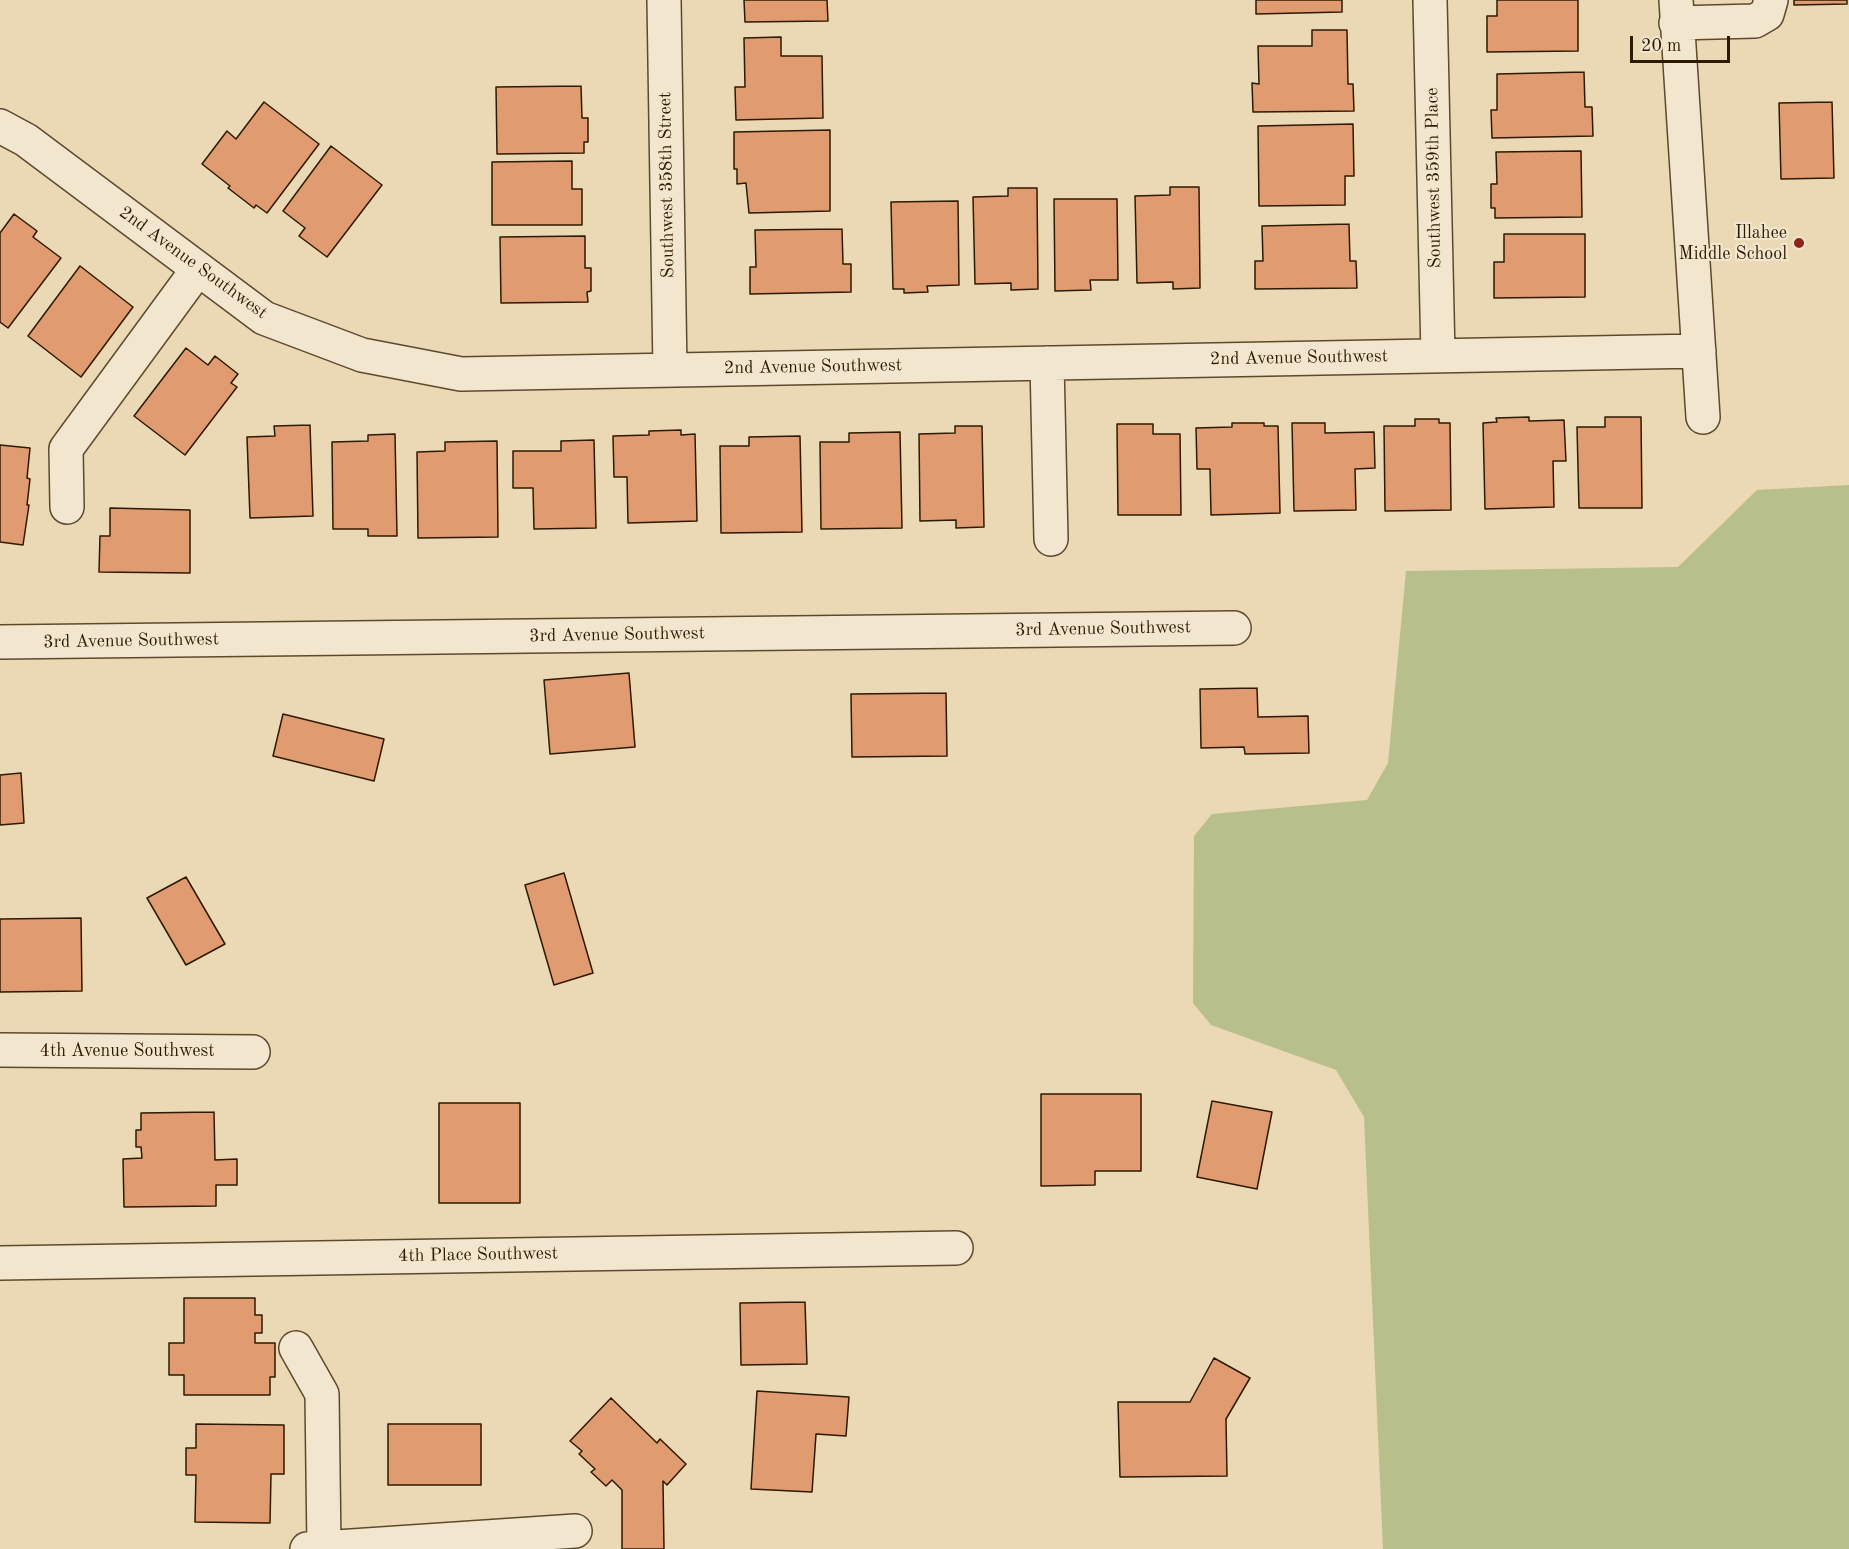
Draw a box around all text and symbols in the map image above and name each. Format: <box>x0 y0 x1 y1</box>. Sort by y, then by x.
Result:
scale bar <box>1633 24 1734 62</box>
text: 20 m <box>1641 37 1681 55</box>
street label: Southwest 359th Place <box>1422 87 1446 269</box>
street label: Southwest 358th Street <box>655 92 679 278</box>
street label: 2nd Avenue Southwest <box>115 202 271 324</box>
place label: Illahee Middle School <box>1679 222 1787 264</box>
marker: Illahee Middle School <box>1792 236 1806 250</box>
street label: 2nd Avenue Southwest <box>1210 346 1388 370</box>
street label: 2nd Avenue Southwest <box>724 355 902 379</box>
street label: 3rd Avenue Southwest <box>1015 617 1191 641</box>
street label: 3rd Avenue Southwest <box>529 623 705 647</box>
street label: 3rd Avenue Southwest <box>43 629 219 653</box>
street label: 4th Avenue Southwest <box>39 1040 215 1062</box>
street label: 4th Place Southwest <box>398 1243 558 1267</box>

